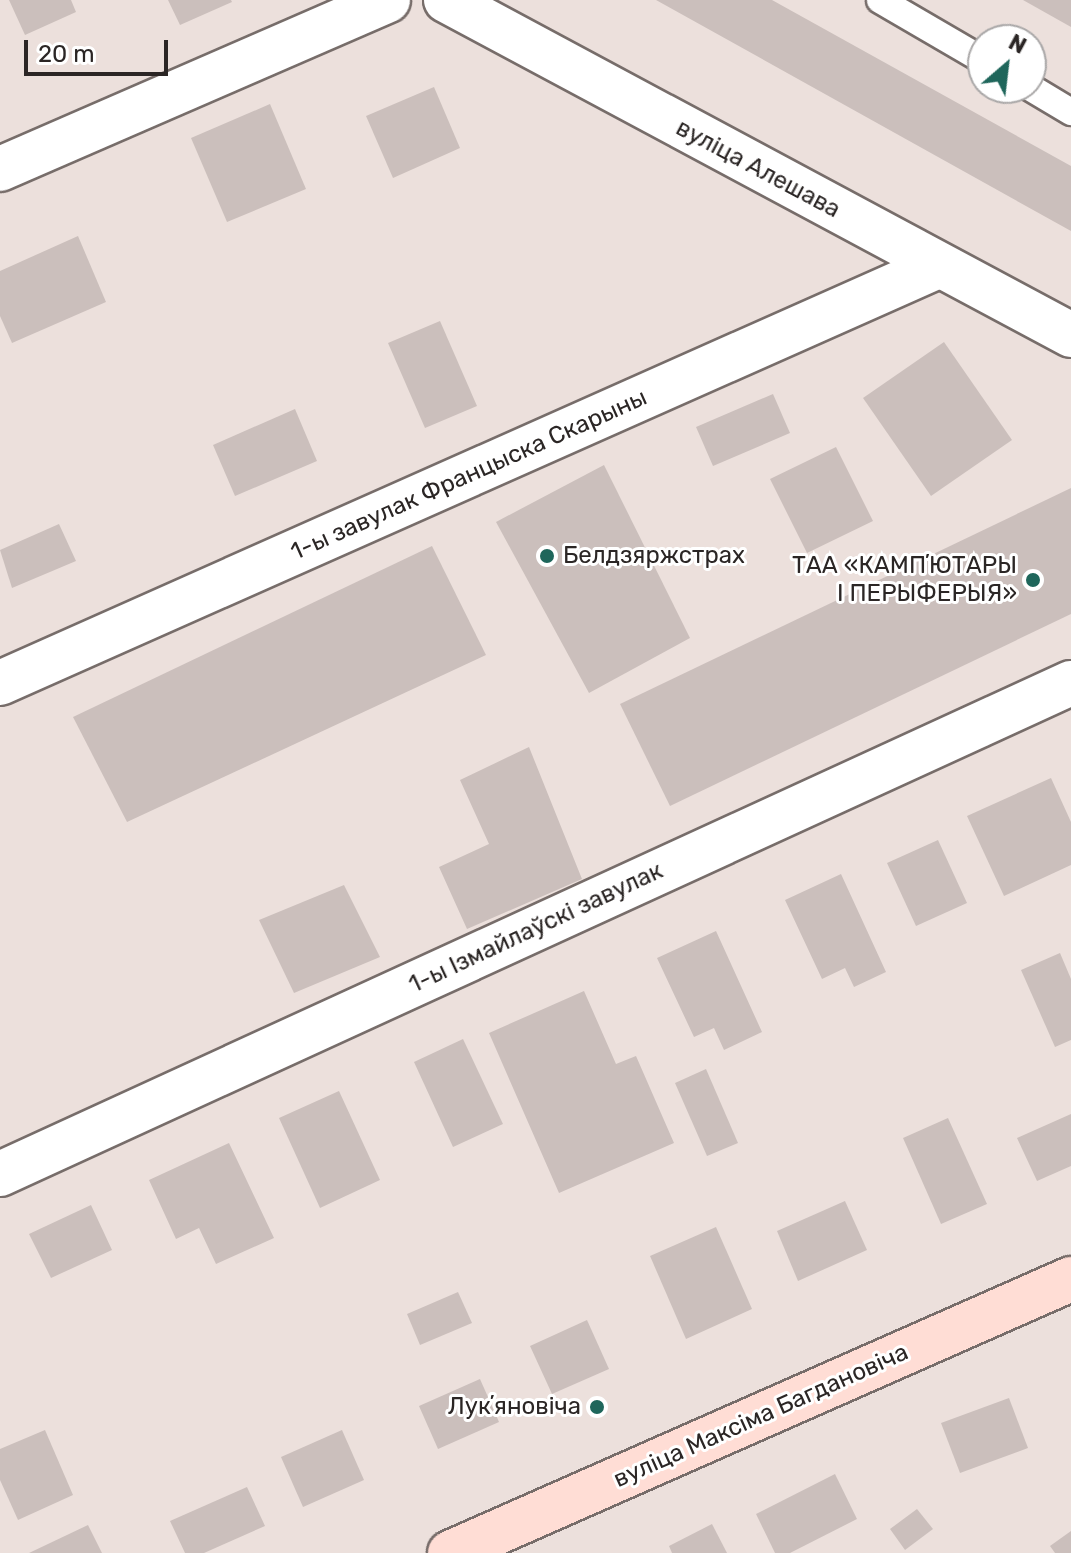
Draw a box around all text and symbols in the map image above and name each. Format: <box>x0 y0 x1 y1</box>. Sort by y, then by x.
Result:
scale bar <box>28 24 172 74</box>
north arrow <box>967 24 1047 104</box>
text: N <box>1004 28 1031 60</box>
text: 20 m <box>38 40 95 68</box>
street label: вуліца Алешава <box>671 114 845 224</box>
street label: 1-ы завулак Францыска Скарыны <box>286 383 652 567</box>
place label: Белдзяржстрах <box>563 542 745 570</box>
marker: Белдзяржстрах <box>538 547 556 565</box>
place label: ТАА «КАМПʼЮТАРЫ I ПЕРЫФЕРЫЯ» <box>792 552 1017 608</box>
marker: ТАА «КАМПʼЮТАРЫ I ПЕРЫФЕРЫЯ» <box>1024 571 1042 589</box>
street label: 1-ы Ізмайлаўскі завулак <box>404 856 668 1000</box>
street label: вуліца Максіма Багдановіча <box>609 1338 913 1494</box>
place label: Лукʼяновіча <box>448 1393 581 1421</box>
marker: Лукʼяновіча <box>588 1398 606 1416</box>

